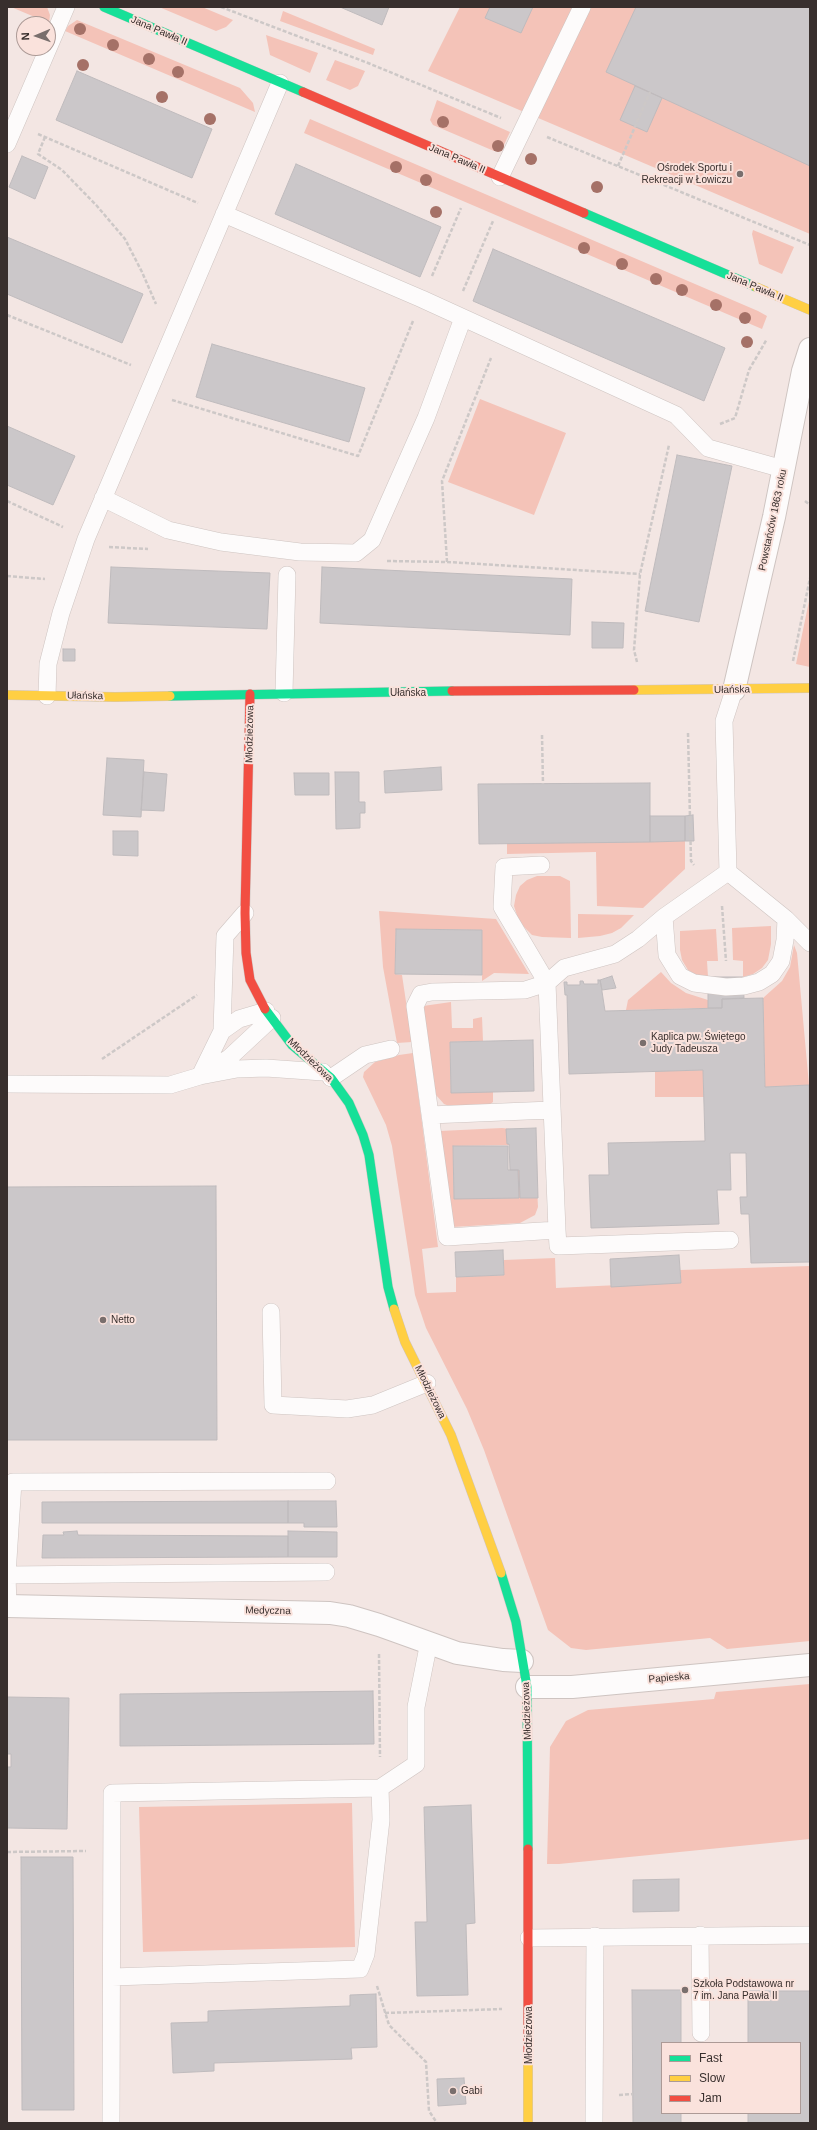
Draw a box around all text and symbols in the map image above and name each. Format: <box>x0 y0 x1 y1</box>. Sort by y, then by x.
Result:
street label: Jana Pawła II <box>129 14 189 48</box>
north arrow <box>16 16 56 56</box>
text: N <box>19 32 31 41</box>
street label: Jana Pawła II <box>427 142 487 176</box>
place label: Ośrodek Sportu i Rekreacji w Łowiczu <box>641 162 732 186</box>
marker: Ośrodek Sportu i Rekreacji w Łowiczu <box>735 169 745 179</box>
street label: Jana Pawła II <box>725 270 785 304</box>
street label: Powstańców 1863 roku <box>756 468 790 572</box>
street label: Ułańska <box>714 684 750 696</box>
street label: Ułańska <box>390 687 426 699</box>
street label: Ułańska <box>67 690 103 702</box>
street label: Młodzieżowa <box>243 705 257 763</box>
place label: Kaplica pw. Świętego Judy Tadeusza <box>651 1031 746 1054</box>
street label: Młodzieżowa <box>285 1036 335 1084</box>
marker: Kaplica pw. Świętego Judy Tadeusza <box>638 1038 648 1048</box>
place label: Netto <box>111 1314 135 1326</box>
marker: Netto <box>98 1315 108 1325</box>
street label: Młodzieżowa <box>412 1363 448 1421</box>
street label: Medyczna <box>245 1605 291 1617</box>
street label: Papieska <box>648 1670 690 1686</box>
street label: Młodzieżowa <box>520 1682 534 1740</box>
place label: Szkoła Podstawowa nr 7 im. Jana Pawła II <box>693 1978 794 2002</box>
marker: Szkoła Podstawowa nr 7 im. Jana Pawła II <box>680 1985 690 1995</box>
street label: Młodzieżowa <box>523 2006 535 2064</box>
legend <box>661 2042 801 2114</box>
text: Fast <box>699 2051 722 2065</box>
text: Slow <box>699 2071 725 2085</box>
place label: Gabi <box>461 2085 482 2097</box>
marker: Gabi <box>448 2086 458 2096</box>
text: Jam <box>699 2091 722 2105</box>

